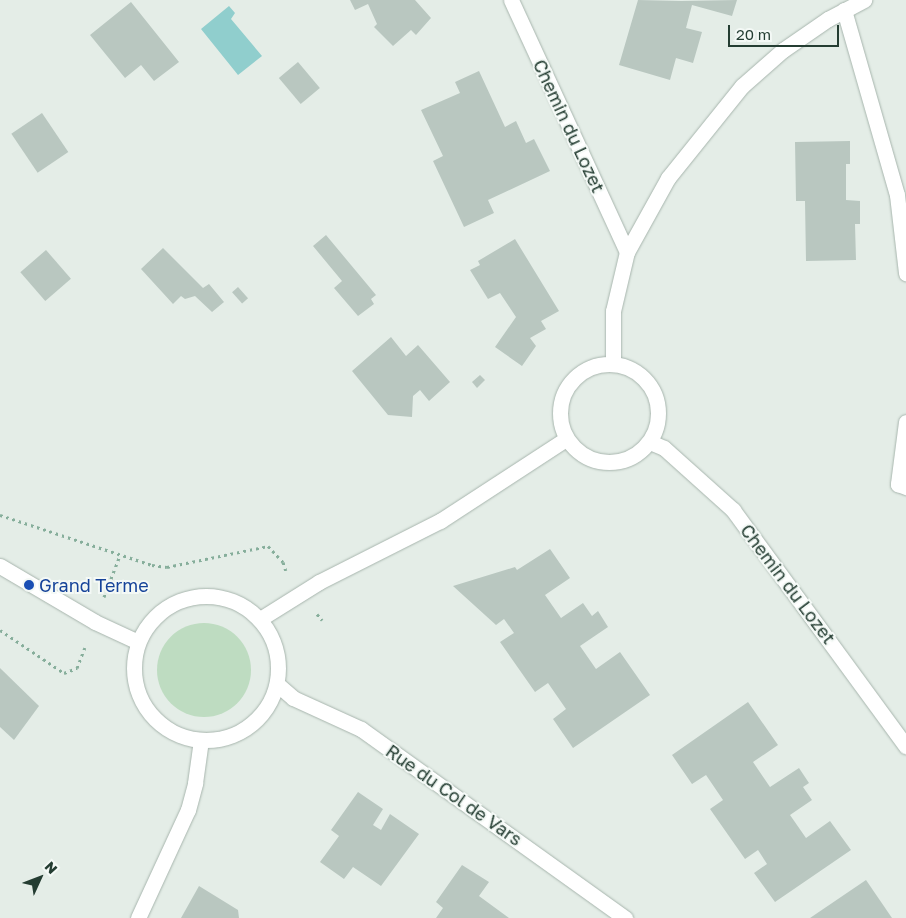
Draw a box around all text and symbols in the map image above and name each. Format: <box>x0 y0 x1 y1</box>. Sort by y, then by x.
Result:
scale bar <box>731 15 842 47</box>
text: 20 m <box>736 25 771 43</box>
street label: Chemin du Lozet <box>529 56 609 196</box>
street label: Chemin du Lozet <box>736 520 840 648</box>
place label: Grand Terme <box>39 574 149 596</box>
marker: Grand Terme <box>23 579 35 591</box>
street label: Rue du Col de Vars <box>382 740 526 850</box>
north arrow <box>15 853 65 903</box>
text: N <box>41 858 61 877</box>

